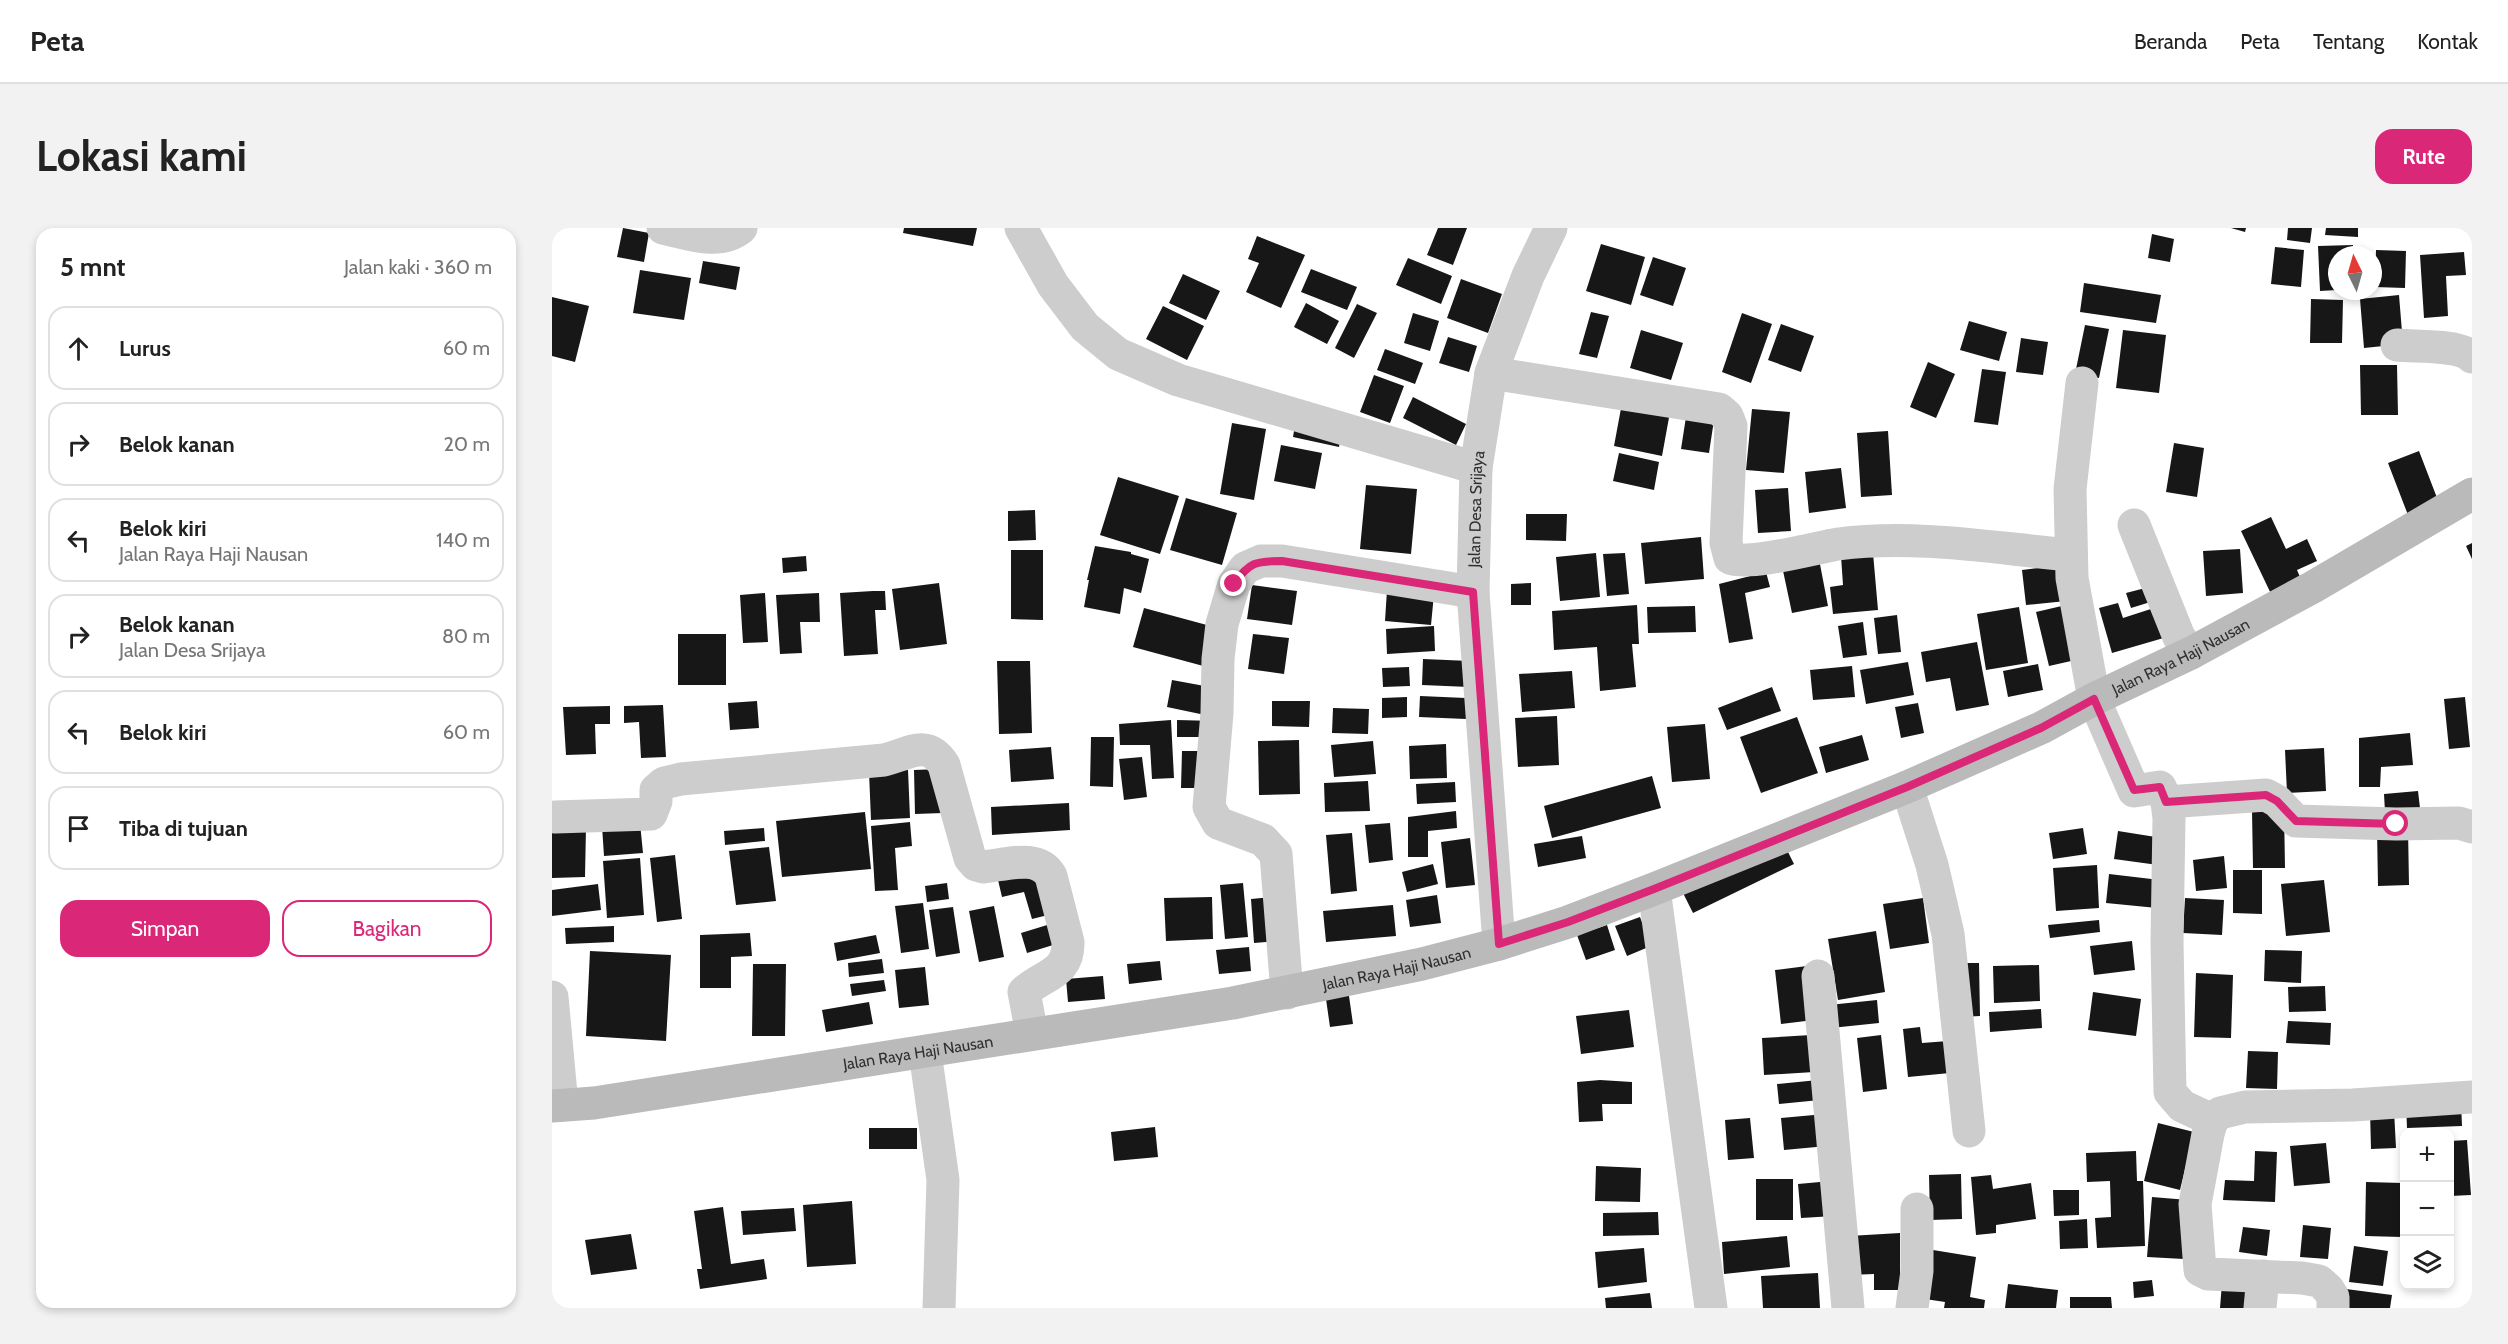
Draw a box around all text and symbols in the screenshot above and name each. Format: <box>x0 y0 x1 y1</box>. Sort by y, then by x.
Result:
text: Peta <box>30 24 84 58</box>
text: Beranda <box>2134 29 2207 54</box>
text: Peta <box>2240 29 2280 54</box>
text: Tentang <box>2313 29 2384 54</box>
text: Kontak <box>2417 29 2478 54</box>
button: Rute <box>2375 129 2472 184</box>
text: Lokasi kami <box>36 130 247 182</box>
north arrow <box>2328 246 2382 300</box>
text: 5 mnt <box>60 251 126 283</box>
text: Jalan kaki · 360 m <box>344 255 492 279</box>
icon: ahead <box>62 332 95 365</box>
text: Lurus <box>119 335 171 362</box>
text: 60 m <box>443 336 490 360</box>
icon: right <box>62 428 95 461</box>
text: Belok kanan <box>119 431 235 458</box>
text: 20 m <box>444 432 490 456</box>
street label: Jalan Desa Srijaya <box>1464 449 1488 569</box>
text: Belok kiri <box>119 515 206 542</box>
icon: left <box>62 524 95 557</box>
text: 140 m <box>436 528 490 552</box>
text: Jalan Raya Haji Nausan <box>119 542 308 566</box>
route end <box>1220 570 1246 596</box>
text: Belok kanan <box>119 611 235 638</box>
street label: Jalan Raya Haji Nausan <box>2108 614 2253 699</box>
icon: right <box>62 620 95 653</box>
text: 80 m <box>442 624 490 648</box>
text: Jalan Desa Srijaya <box>119 638 266 662</box>
icon: left <box>62 716 95 749</box>
text: Belok kiri <box>119 719 206 746</box>
text: 60 m <box>443 720 490 744</box>
route start <box>2382 810 2408 836</box>
icon: arrive <box>62 812 95 845</box>
text: Tiba di tujuan <box>119 815 248 842</box>
button: Simpan <box>60 900 270 957</box>
button: Bagikan <box>282 900 492 957</box>
street label: Jalan Raya Haji Nausan <box>1320 942 1473 994</box>
street label: Jalan Raya Haji Nausan <box>841 1031 994 1074</box>
map controls <box>2400 1128 2454 1290</box>
button: + <box>2400 1128 2454 1182</box>
button: − <box>2400 1182 2454 1236</box>
button: layers <box>2400 1236 2454 1290</box>

